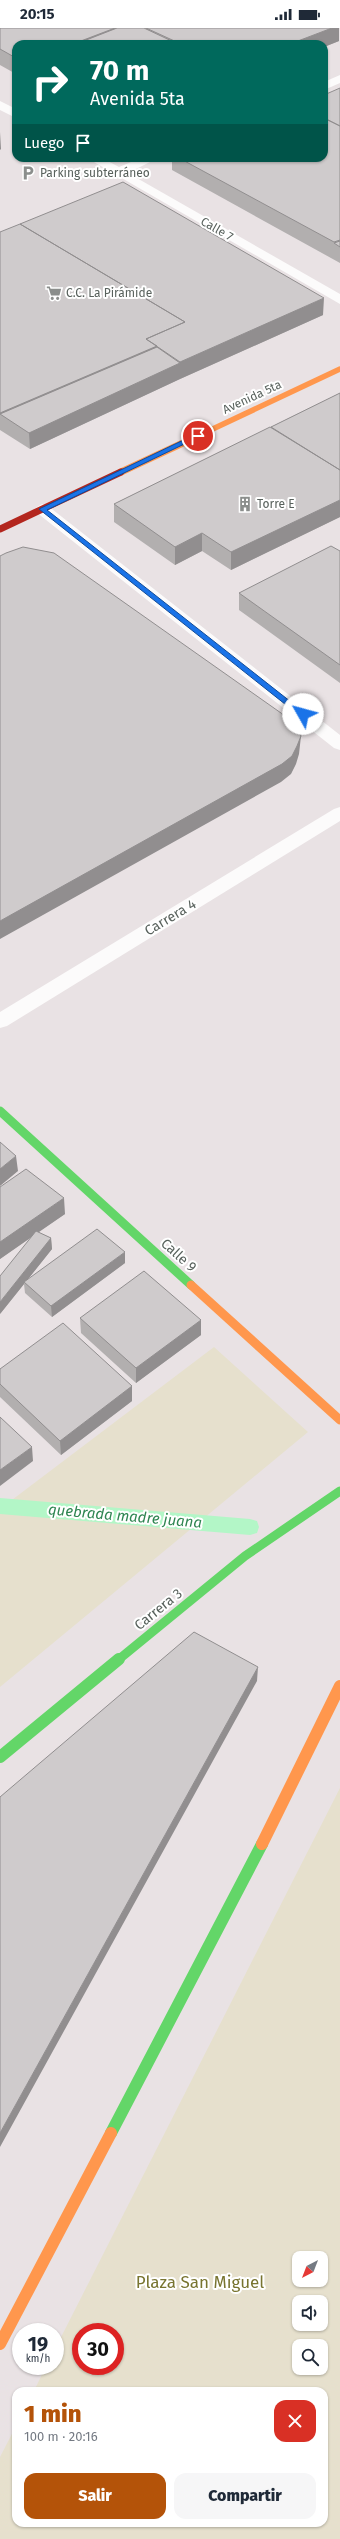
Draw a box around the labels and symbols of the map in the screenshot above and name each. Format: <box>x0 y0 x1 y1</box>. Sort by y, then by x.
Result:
parking icon: Parking subterráneo <box>19 164 37 182</box>
place label: Parking subterráneo <box>40 166 150 180</box>
street label: Calle 7 <box>198 214 236 244</box>
supermarket icon: C.C. La Pirámide <box>45 284 63 302</box>
place label: C.C. La Pirámide <box>66 286 152 300</box>
street label: Avenida 5ta <box>220 377 284 417</box>
pin <box>181 419 215 453</box>
building icon: Torre E <box>236 495 254 513</box>
place label: Torre E <box>257 497 295 511</box>
position arrow <box>282 693 324 735</box>
street label: Carrera 4 <box>141 895 200 939</box>
street label: Calle 9 <box>157 1235 200 1276</box>
water label: quebrada madre juana <box>47 1500 203 1532</box>
street label: Carrera 3 <box>131 1585 186 1634</box>
north arrow <box>292 2251 328 2287</box>
park label: Plaza San Miguel <box>136 2272 264 2293</box>
speed limit sign: 30 <box>72 2323 124 2375</box>

